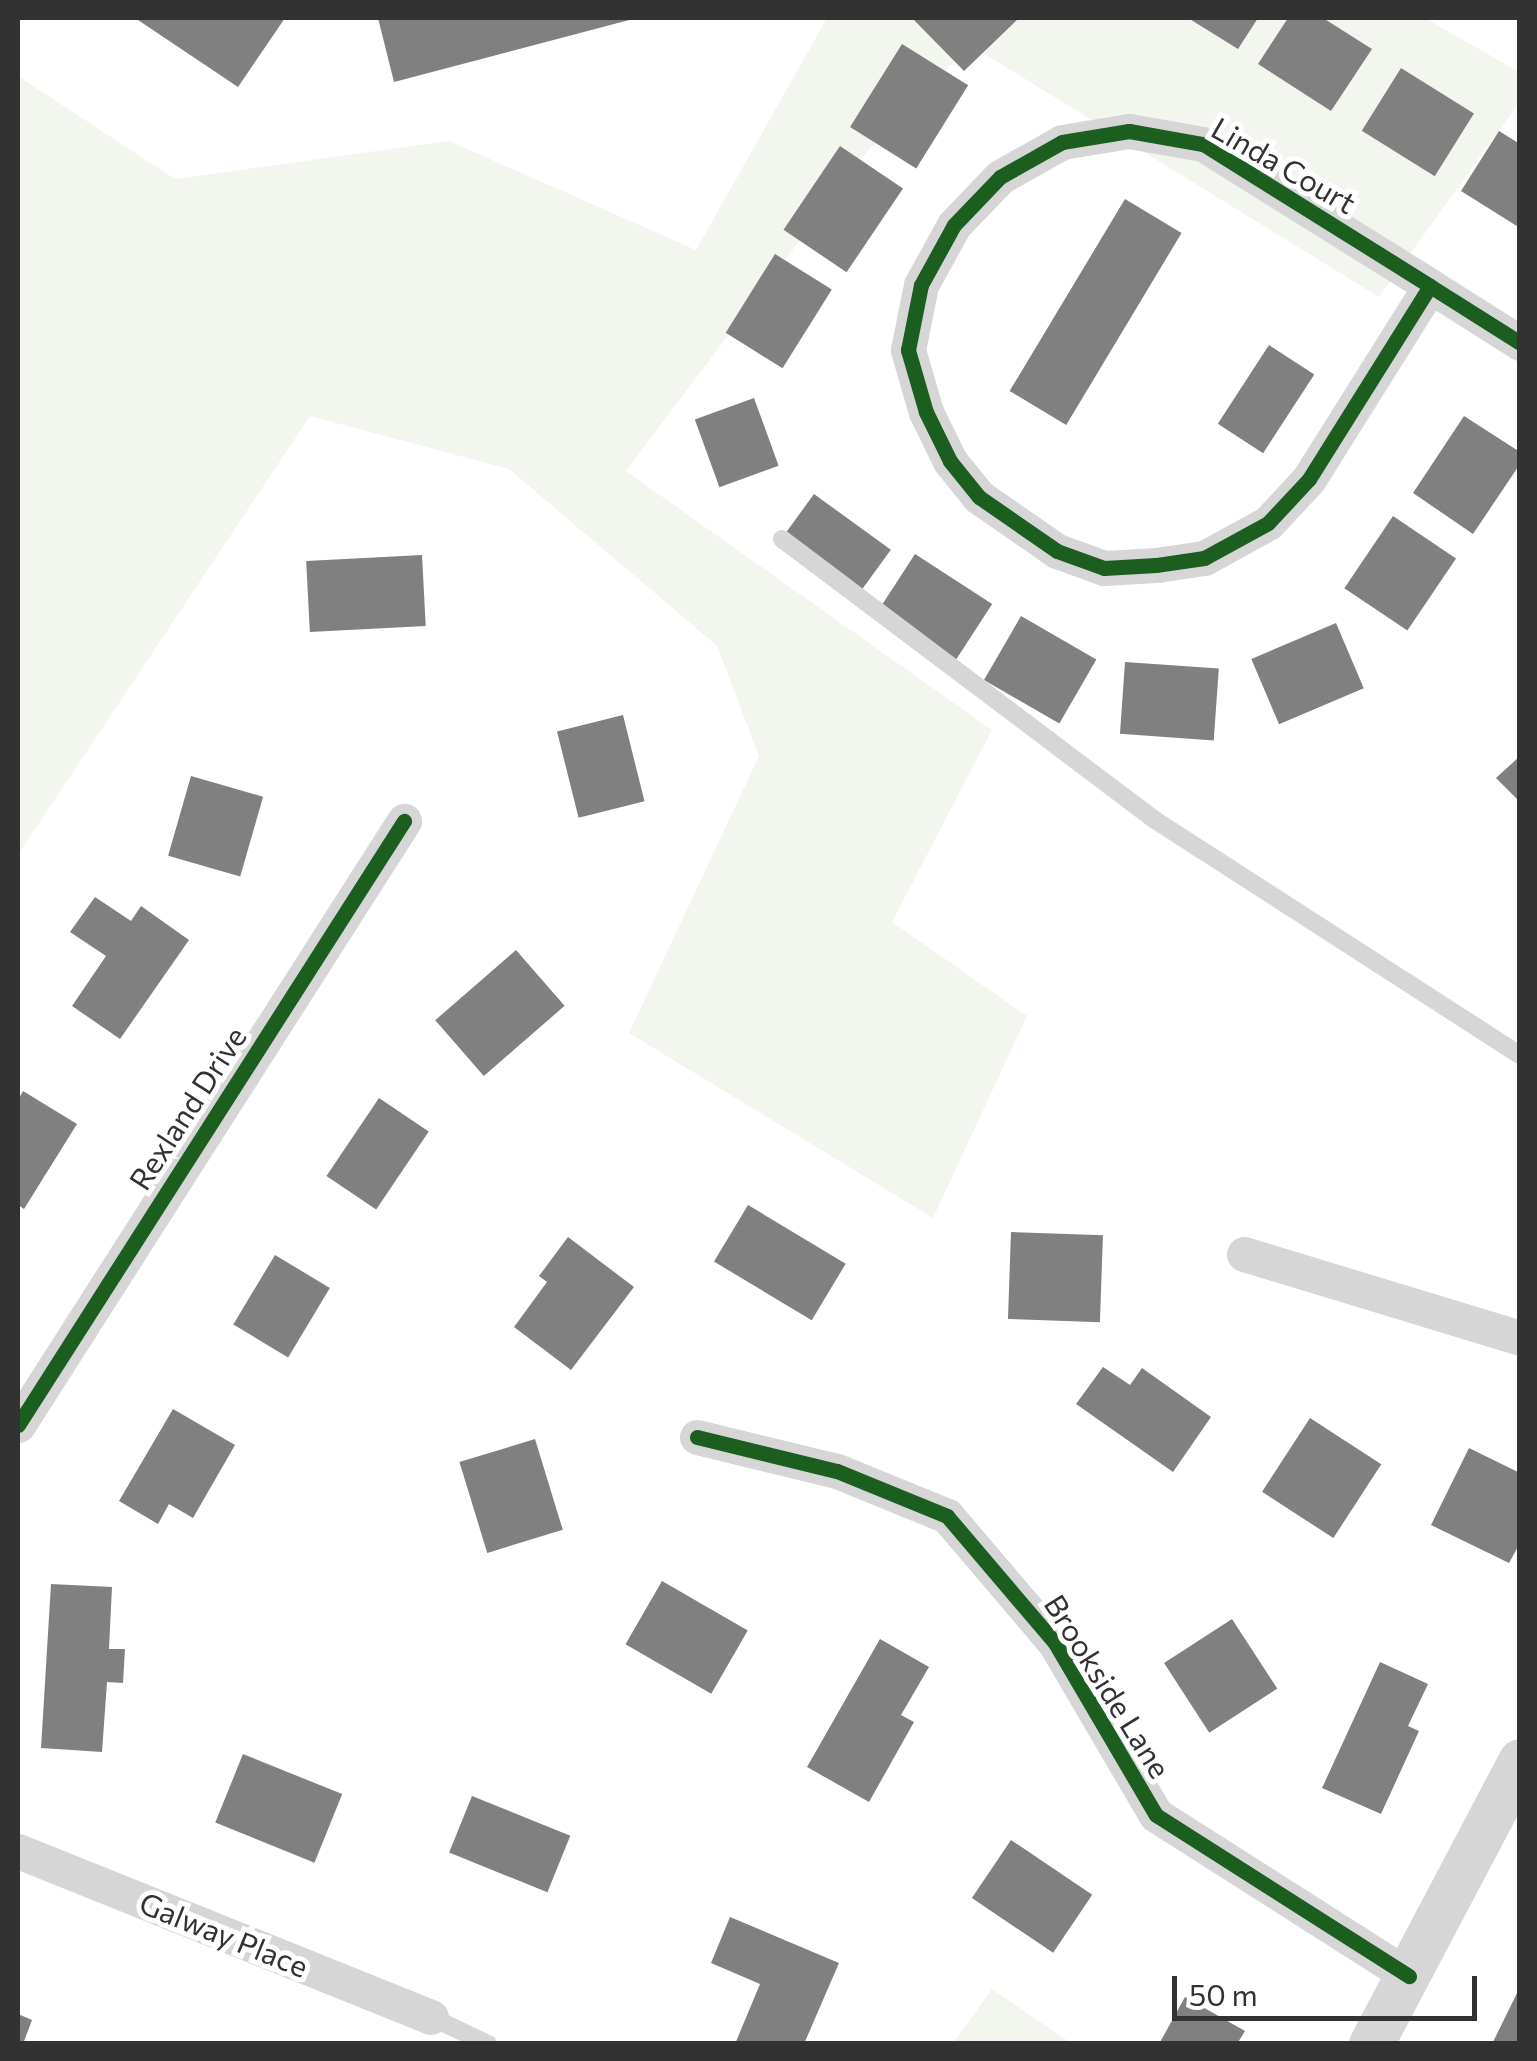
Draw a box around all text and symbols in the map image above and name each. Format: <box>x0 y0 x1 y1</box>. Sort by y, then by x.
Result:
street label: Linda Court <box>1206 109 1362 221</box>
street label: Rexland Drive <box>121 1020 253 1196</box>
street label: Brookside Lane <box>1037 1588 1179 1784</box>
street label: Galway Place <box>135 1884 313 1984</box>
scale bar <box>1177 1956 1482 2018</box>
text: 50 m <box>1189 1975 1258 2012</box>

